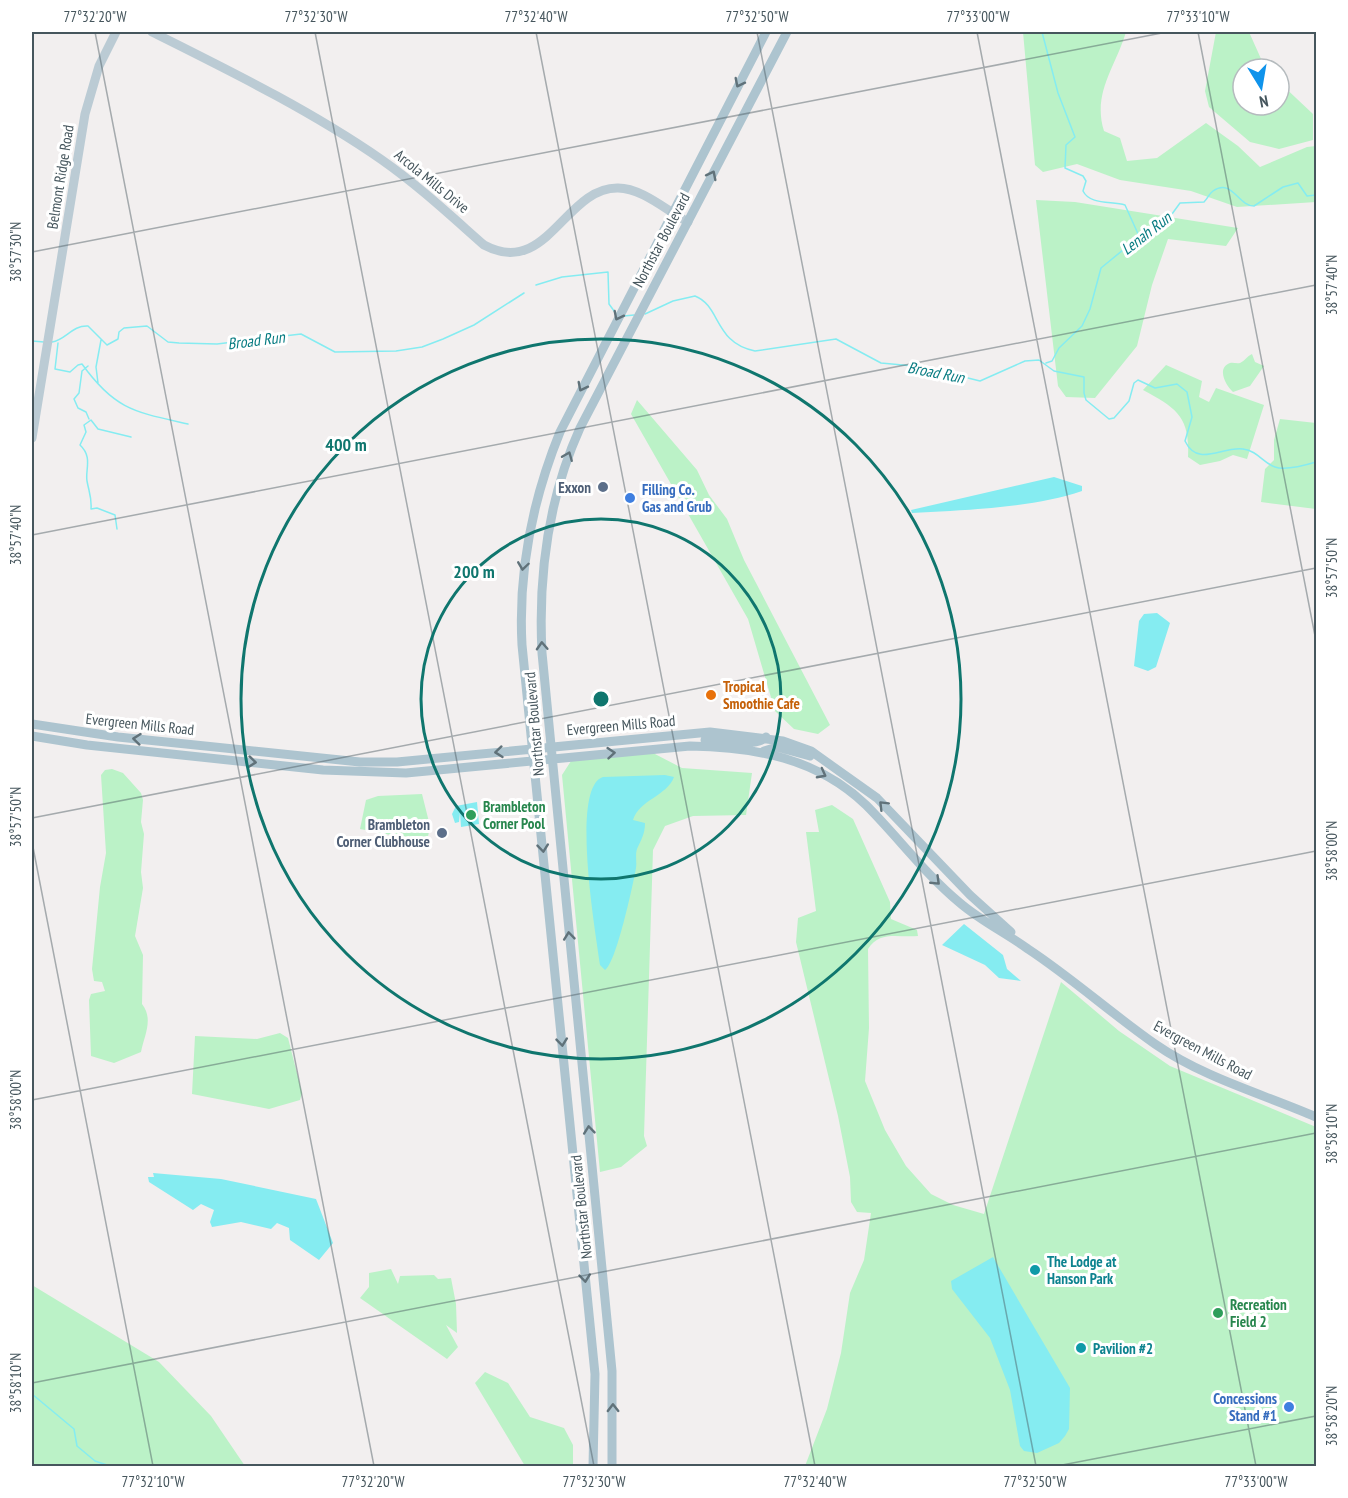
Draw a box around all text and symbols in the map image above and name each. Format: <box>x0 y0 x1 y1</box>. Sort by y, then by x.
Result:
text: 77°32'20"W <box>63 7 127 26</box>
text: 77°32'30"W <box>284 7 348 26</box>
text: 77°32'40"W <box>504 7 568 26</box>
text: 77°32'50"W <box>725 7 789 26</box>
text: 77°33'00"W <box>946 7 1010 26</box>
text: 77°33'10"W <box>1166 7 1230 26</box>
north arrow <box>1231 57 1291 117</box>
one-way arrow <box>735 77 746 88</box>
text: N <box>1258 91 1270 112</box>
street label: Belmont Ridge Road <box>42 124 78 230</box>
street label: Arcola Mills Drive <box>391 145 473 217</box>
one-way arrow <box>705 171 716 182</box>
street label: Northstar Boulevard <box>628 190 694 290</box>
water label: Lenah Run <box>1117 207 1176 259</box>
text: 38°57'30"N <box>6 222 25 282</box>
text: 38°57'40"N <box>1322 255 1341 315</box>
one-way arrow <box>614 309 625 320</box>
water label: Broad Run <box>226 326 287 353</box>
water label: Broad Run <box>906 357 967 387</box>
one-way arrow <box>578 381 590 392</box>
text: 400 m <box>325 433 367 456</box>
one-way arrow <box>561 451 573 462</box>
place label: Exxon <box>558 478 591 497</box>
marker: Exxon <box>596 480 610 494</box>
place label: Filling Co. Gas and Grub <box>642 480 712 516</box>
marker: Filling Co. Gas and Grub <box>623 491 637 505</box>
text: 38°57'40"N <box>6 505 25 565</box>
text: 38°57'50"N <box>1322 538 1341 598</box>
text: 200 m <box>453 560 495 583</box>
one-way arrow <box>518 561 530 570</box>
one-way arrow <box>536 642 549 651</box>
street label: Northstar Boulevard <box>520 671 548 777</box>
place label: Tropical Smoothie Cafe <box>723 677 800 713</box>
marker: Tropical Smoothie Cafe <box>704 688 718 702</box>
centre of rings <box>591 689 611 709</box>
street label: Evergreen Mills Road <box>85 709 195 739</box>
street label: Evergreen Mills Road <box>566 711 676 739</box>
one-way arrow <box>132 733 141 746</box>
one-way arrow <box>494 745 503 758</box>
one-way arrow <box>606 747 615 760</box>
one-way arrow <box>247 755 256 768</box>
one-way arrow <box>816 767 827 778</box>
text: 38°57'50"N <box>6 787 25 847</box>
place label: Brambleton Corner Pool <box>483 797 546 833</box>
one-way arrow <box>880 801 891 812</box>
marker: Brambleton Corner Pool <box>464 808 478 822</box>
place label: Brambleton Corner Clubhouse <box>336 815 430 851</box>
text: 38°58'00"N <box>1322 821 1341 881</box>
marker: Brambleton Corner Clubhouse <box>435 826 449 840</box>
one-way arrow <box>536 844 549 853</box>
one-way arrow <box>929 874 940 885</box>
one-way arrow <box>563 932 576 941</box>
street label: Evergreen Mills Road <box>1150 1016 1256 1084</box>
one-way arrow <box>555 1038 568 1047</box>
text: 38°58'00"N <box>6 1070 25 1130</box>
text: 38°58'10"N <box>1322 1104 1341 1164</box>
one-way arrow <box>583 1126 595 1135</box>
street label: Northstar Boulevard <box>566 1154 596 1260</box>
place label: The Lodge at Hanson Park <box>1047 1252 1117 1288</box>
marker: The Lodge at Hanson Park <box>1028 1263 1042 1277</box>
one-way arrow <box>578 1274 590 1283</box>
place label: Recreation Field 2 <box>1230 1295 1287 1331</box>
marker: Recreation Field 2 <box>1211 1306 1225 1320</box>
place label: Pavilion #2 <box>1093 1339 1153 1358</box>
marker: Pavilion #2 <box>1074 1341 1088 1355</box>
text: 38°58'10"N <box>6 1353 25 1413</box>
text: 38°58'20"N <box>1322 1386 1341 1446</box>
place label: Concessions Stand #1 <box>1213 1389 1277 1425</box>
marker: Concessions Stand #1 <box>1282 1400 1296 1414</box>
one-way arrow <box>607 1404 619 1413</box>
text: 77°32'10"W <box>121 1472 185 1491</box>
text: 77°32'20"W <box>341 1472 405 1491</box>
text: 77°32'30"W <box>562 1472 626 1491</box>
text: 77°32'40"W <box>783 1472 847 1491</box>
text: 77°32'50"W <box>1003 1472 1067 1491</box>
text: 77°33'00"W <box>1224 1472 1288 1491</box>

